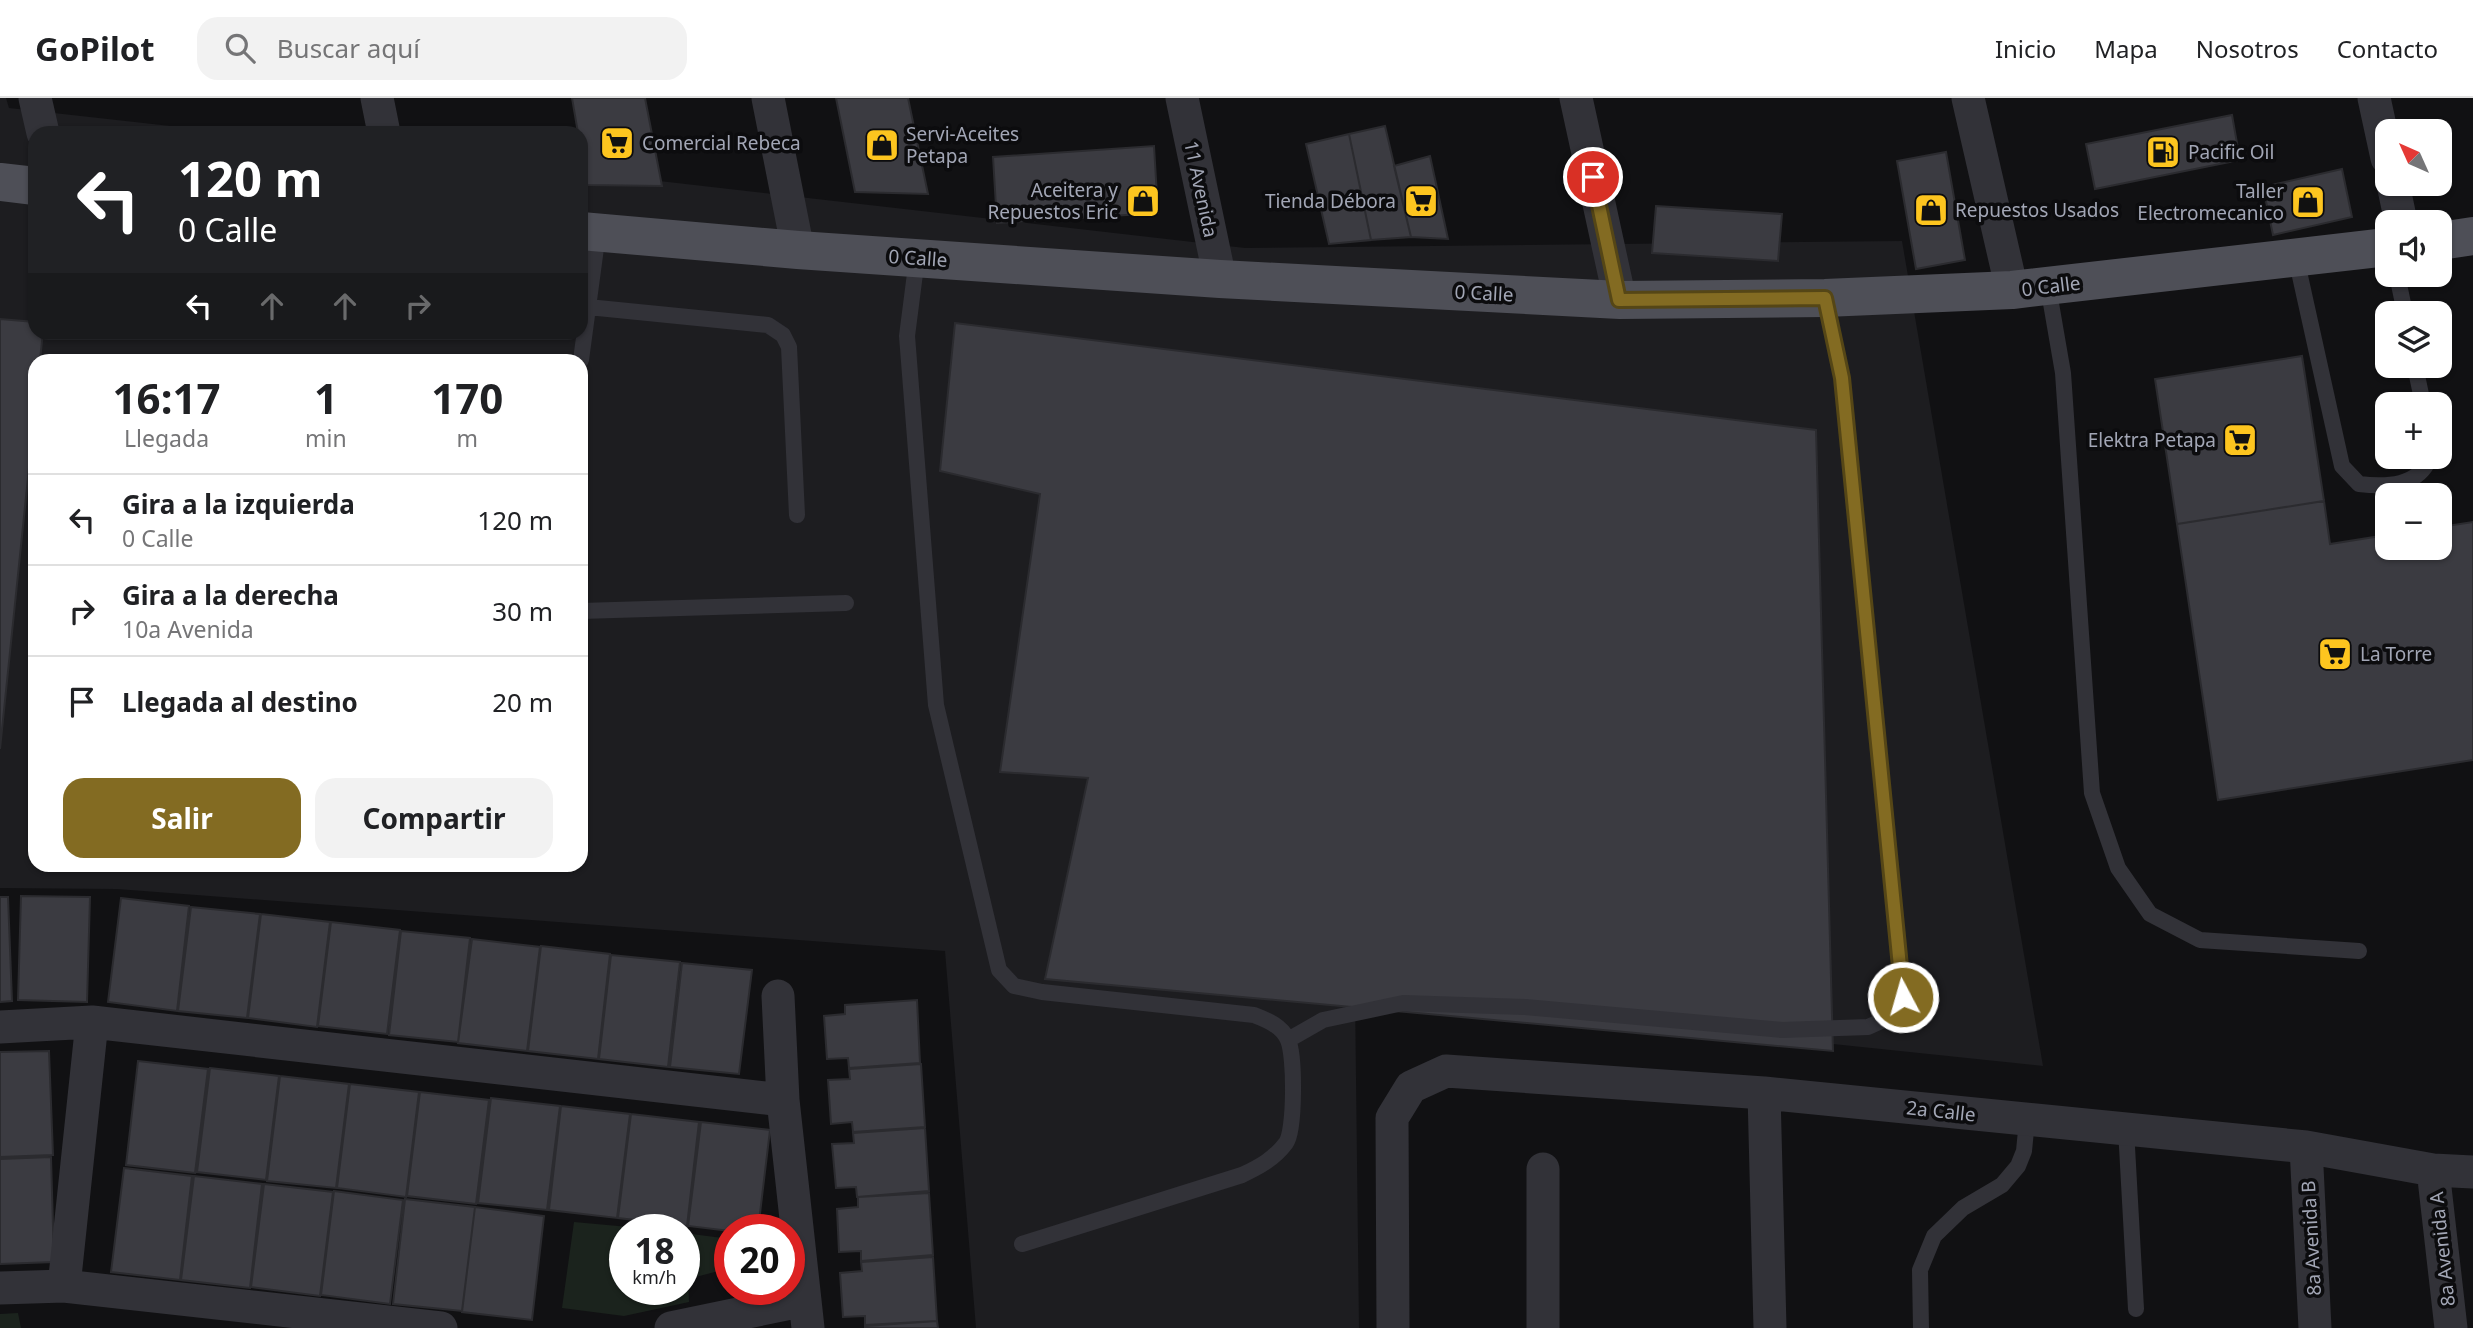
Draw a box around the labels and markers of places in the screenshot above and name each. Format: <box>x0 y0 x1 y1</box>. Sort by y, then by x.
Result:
place label: Servi-Aceites Petapa <box>906 121 1019 169</box>
supermarket icon: Comercial Rebeca <box>598 124 636 162</box>
shop icon: Servi-Aceites Petapa <box>863 126 901 164</box>
place label: Comercial Rebeca <box>642 130 801 156</box>
fuel station icon: Pacific Oil <box>2144 133 2182 171</box>
place label: Pacific Oil <box>2188 139 2274 165</box>
pin <box>1563 147 1623 207</box>
place label: Aceitera y Repuestos Eric <box>987 177 1118 225</box>
place label: Taller Electromecanico <box>2137 178 2284 226</box>
shop icon: Aceitera y Repuestos Eric <box>1124 182 1162 220</box>
supermarket icon: Tienda Débora <box>1402 182 1440 220</box>
shop icon: Taller Electromecanico <box>2289 183 2327 221</box>
place label: Tienda Débora <box>1265 188 1396 214</box>
shop icon: Repuestos Usados <box>1912 191 1950 229</box>
place label: Repuestos Usados <box>1955 197 2119 223</box>
supermarket icon: Elektra Petapa <box>2221 421 2259 459</box>
place label: Elektra Petapa <box>2088 427 2216 453</box>
supermarket icon: La Torre <box>2316 635 2354 673</box>
place label: La Torre <box>2360 641 2432 667</box>

